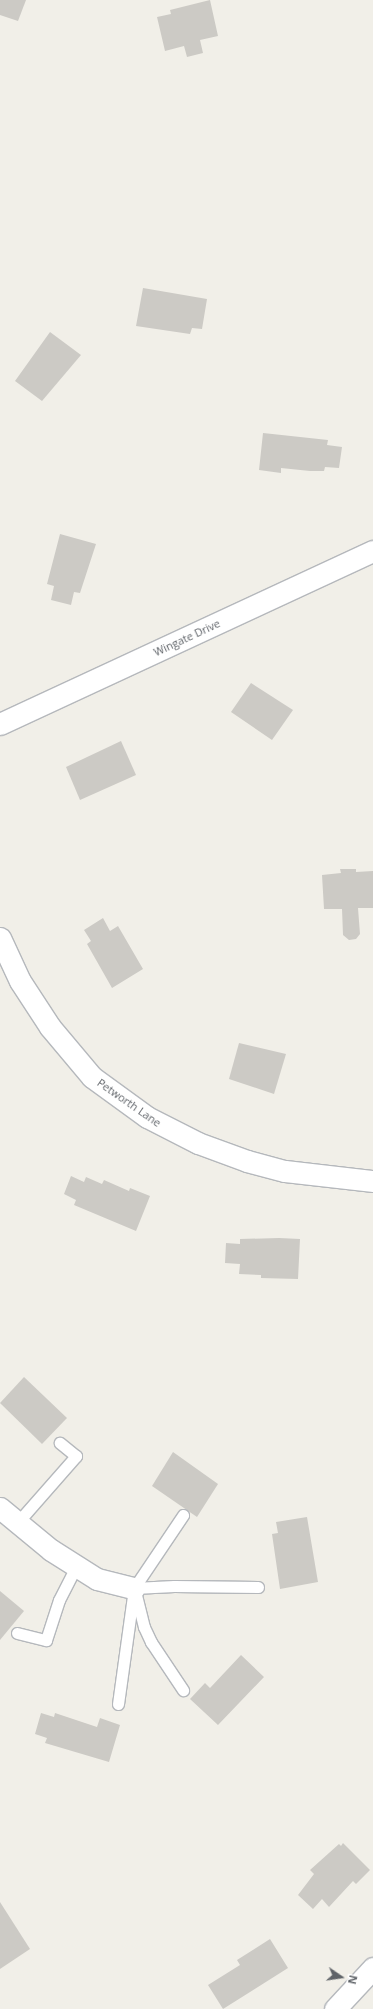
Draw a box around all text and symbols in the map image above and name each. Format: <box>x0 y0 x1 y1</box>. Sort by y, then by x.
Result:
street label: Wingate Drive <box>152 617 222 659</box>
street label: Petworth Lane <box>95 1076 163 1130</box>
north arrow <box>321 1957 361 1997</box>
text: N <box>345 1974 361 1986</box>

